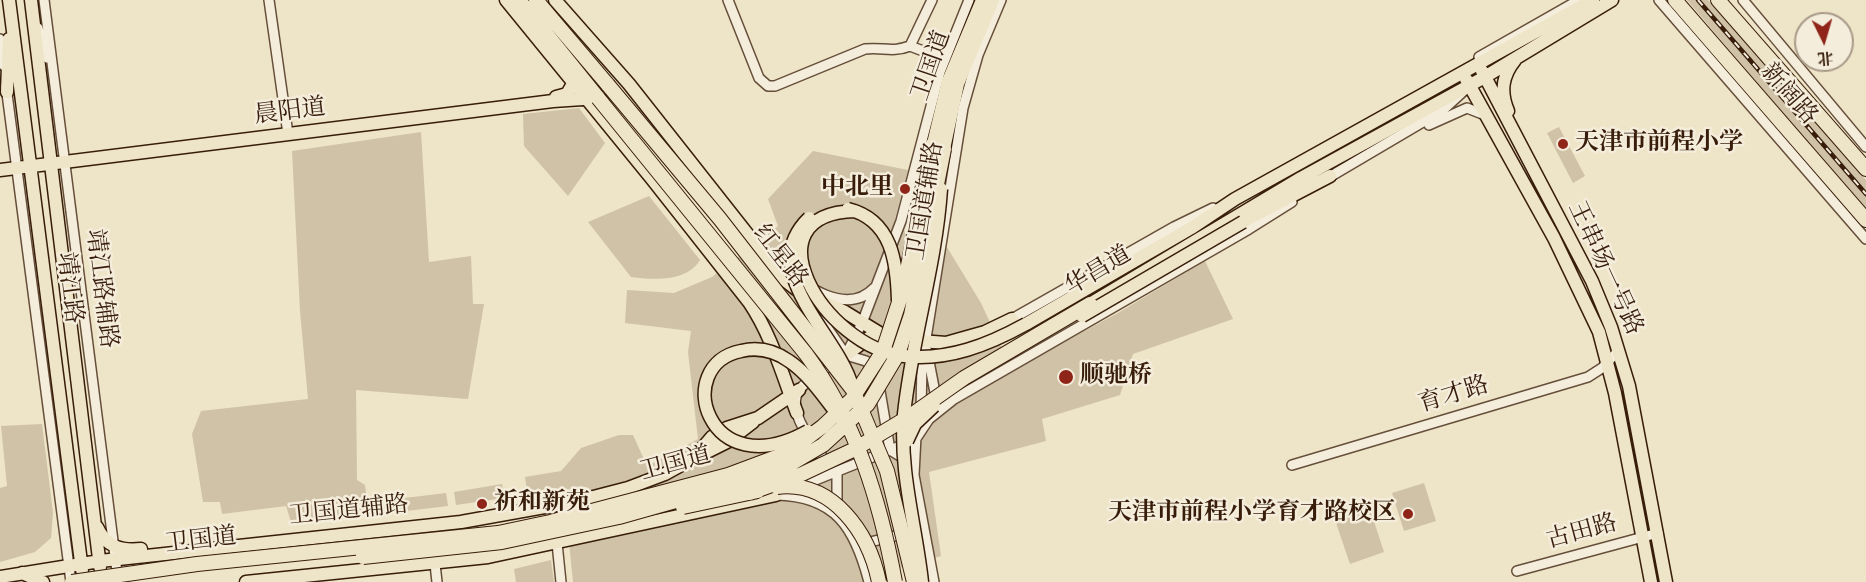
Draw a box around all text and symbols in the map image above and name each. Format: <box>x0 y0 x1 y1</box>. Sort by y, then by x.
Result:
north arrow <box>1794 12 1854 72</box>
street label: 卫国道 <box>908 27 958 105</box>
text: 北 <box>1817 47 1834 69</box>
street label: 新阔路 <box>1754 58 1822 132</box>
street label: 晨阳道 <box>253 94 327 132</box>
place label: 天津市前程小学 <box>1575 130 1743 158</box>
marker: 天津市前程小学 <box>1556 137 1570 151</box>
street label: 卫国道辅路 <box>903 139 951 263</box>
place label: 中北里 <box>821 175 893 203</box>
marker: 中北里 <box>898 182 912 196</box>
street label: 王串场一号路 <box>1561 198 1647 340</box>
street label: 红星路 <box>745 220 813 294</box>
street label: 靖江路辅路 <box>78 228 122 350</box>
street label: 华昌道 <box>1061 241 1137 303</box>
street label: 靖江路 <box>49 251 87 325</box>
place label: 顺驰桥 <box>1080 363 1152 391</box>
marker: 顺驰桥 <box>1057 368 1075 386</box>
street label: 育才路 <box>1415 372 1493 420</box>
street label: 卫国道 <box>637 442 715 488</box>
place label: 祈和新苑 <box>494 490 590 518</box>
street label: 卫国道辅路 <box>288 491 410 533</box>
marker: 祈和新苑 <box>475 497 489 511</box>
place label: 天津市前程小学育才路校区 <box>1108 500 1396 528</box>
marker: 天津市前程小学育才路校区 <box>1401 507 1415 521</box>
street label: 古田路 <box>1543 510 1621 556</box>
street label: 卫国道 <box>164 523 238 561</box>

